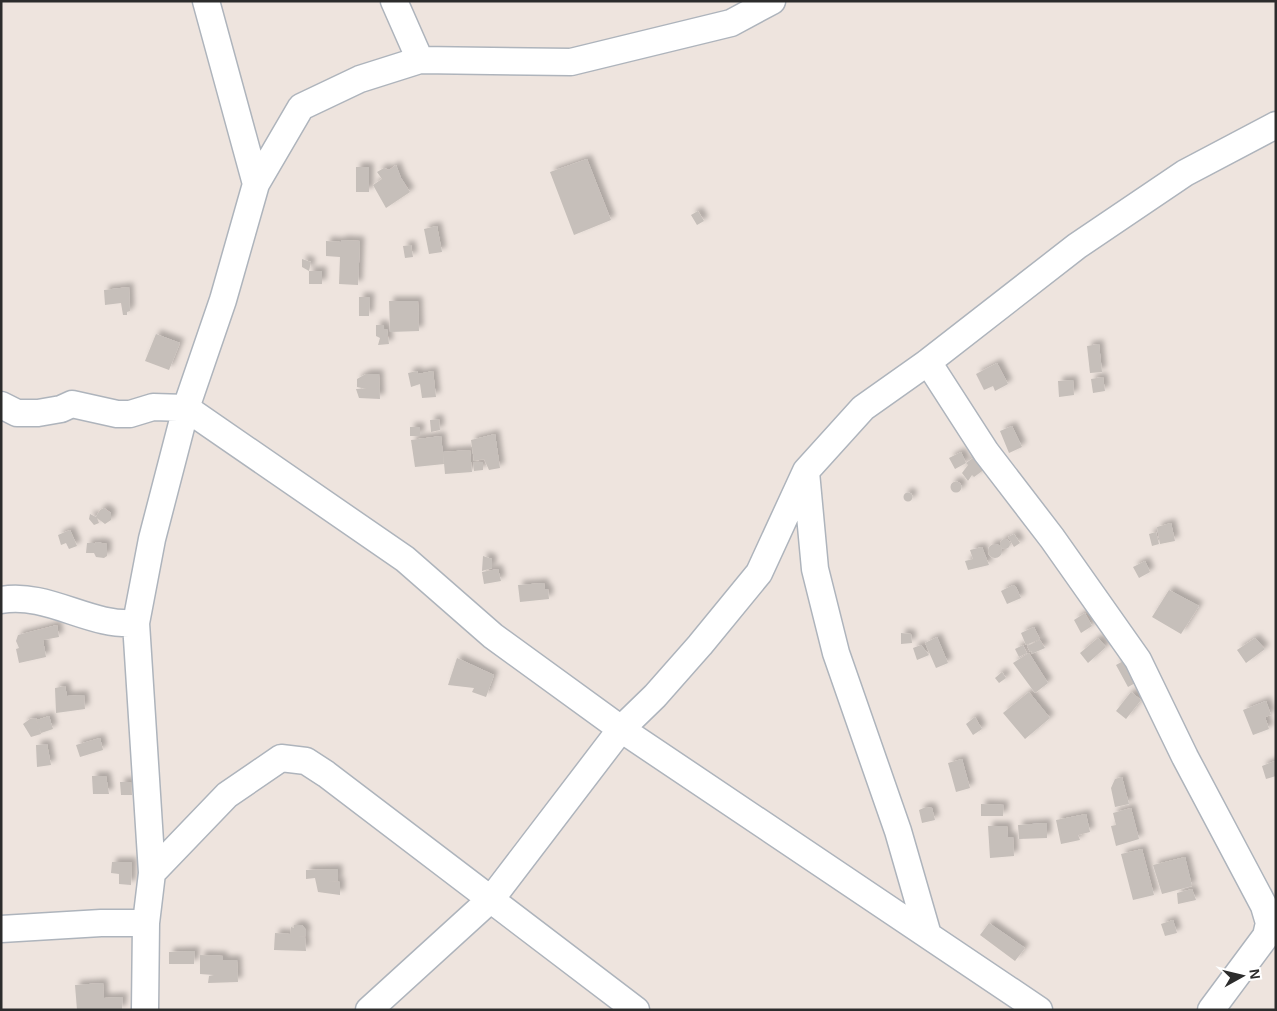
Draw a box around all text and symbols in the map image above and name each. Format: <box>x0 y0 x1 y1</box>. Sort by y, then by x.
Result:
north arrow <box>1217 951 1267 1001</box>
text: N <box>1246 968 1264 980</box>

